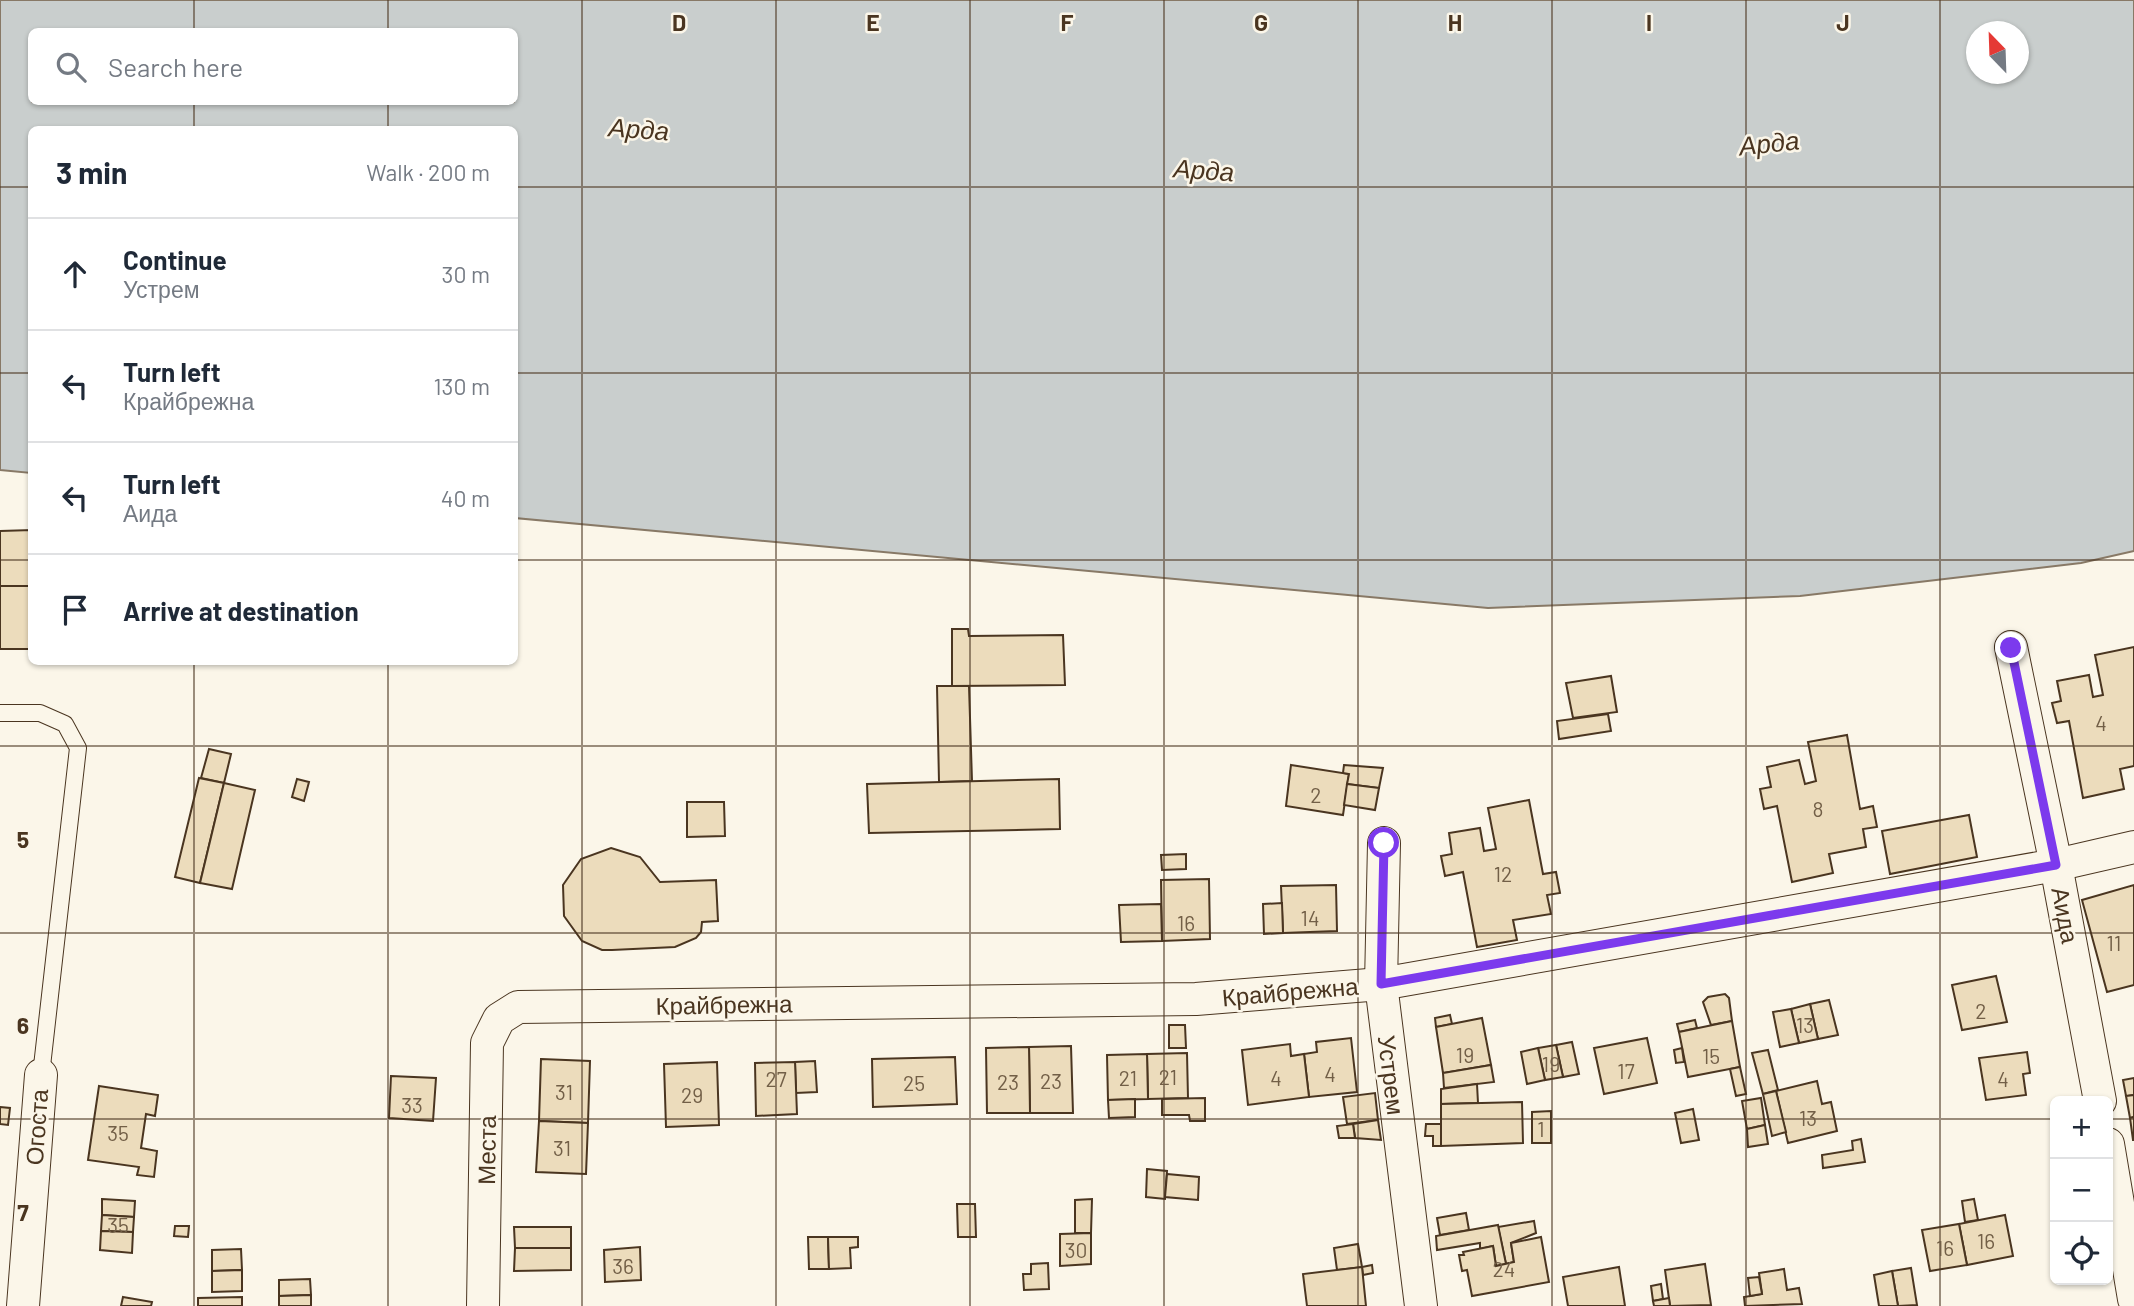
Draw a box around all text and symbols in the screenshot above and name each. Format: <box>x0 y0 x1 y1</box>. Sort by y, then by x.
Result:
text: D <box>672 8 686 36</box>
text: E <box>866 8 880 36</box>
text: F <box>1061 8 1074 36</box>
text: G <box>1254 8 1268 36</box>
text: H <box>1448 8 1462 36</box>
text: I <box>1646 8 1652 36</box>
text: J <box>1836 8 1850 36</box>
north arrow <box>1966 21 2029 84</box>
search box <box>28 28 518 105</box>
icon: search <box>52 48 90 86</box>
text: Search here <box>108 51 243 82</box>
water label: Арда <box>606 110 670 146</box>
water label: Арда <box>1735 123 1801 161</box>
water label: Арда <box>1171 151 1235 187</box>
text: 3 min <box>56 154 127 190</box>
text: Walk · 200 m <box>366 158 490 186</box>
text: Continue <box>123 244 227 275</box>
icon: ahead <box>56 255 94 293</box>
text: 30 m <box>442 260 490 288</box>
text: Устрем <box>123 275 200 303</box>
text: Turn left <box>123 356 221 387</box>
icon: left <box>56 367 94 405</box>
text: 130 m <box>433 372 490 400</box>
text: Крайбрежна <box>123 387 254 415</box>
text: Turn left <box>123 468 221 499</box>
icon: left <box>56 479 94 517</box>
text: 40 m <box>441 484 490 512</box>
text: Аида <box>123 499 177 527</box>
icon: arrive <box>56 591 94 629</box>
text: Arrive at destination <box>123 595 359 626</box>
route end <box>1995 632 2026 663</box>
house number: 4 <box>2095 710 2107 735</box>
house number: 2 <box>1310 782 1322 807</box>
house number: 8 <box>1813 796 1823 821</box>
text: 5 <box>17 825 29 853</box>
route start <box>1368 827 1399 858</box>
house number: 12 <box>1494 861 1512 886</box>
street label: Аида <box>2046 884 2086 946</box>
house number: 14 <box>1301 905 1319 930</box>
house number: 16 <box>1177 910 1195 935</box>
house number: 11 <box>2107 930 2121 955</box>
street label: Крайбрежна <box>1221 971 1360 1011</box>
street label: Крайбрежна <box>655 988 793 1020</box>
house number: 2 <box>1975 998 1987 1023</box>
text: 6 <box>17 1011 29 1039</box>
house number: 13 <box>1796 1012 1814 1037</box>
street label: Устрем <box>1373 1034 1411 1116</box>
house number: 19 <box>1456 1042 1474 1067</box>
house number: 15 <box>1702 1043 1720 1068</box>
house number: 19 <box>1542 1051 1560 1076</box>
house number: 17 <box>1617 1058 1635 1083</box>
house number: 4 <box>1324 1061 1336 1086</box>
house number: 21 <box>1159 1064 1177 1089</box>
house number: 21 <box>1119 1065 1137 1090</box>
house number: 4 <box>1270 1065 1282 1090</box>
house number: 27 <box>765 1066 787 1091</box>
house number: 4 <box>1997 1066 2009 1091</box>
house number: 23 <box>1040 1068 1062 1093</box>
house number: 23 <box>997 1069 1019 1094</box>
house number: 25 <box>903 1070 925 1095</box>
house number: 31 <box>555 1079 573 1104</box>
house number: 29 <box>681 1082 703 1107</box>
street label: Огоста <box>19 1087 53 1166</box>
house number: 33 <box>401 1092 423 1117</box>
map controls <box>2050 1096 2113 1285</box>
button: + <box>2050 1096 2113 1159</box>
house number: 13 <box>1799 1105 1817 1130</box>
street label: Места <box>471 1114 501 1185</box>
house number: 1 <box>1537 1116 1545 1141</box>
house number: 35 <box>107 1120 129 1145</box>
house number: 31 <box>553 1135 571 1160</box>
button: − <box>2050 1159 2113 1222</box>
text: 7 <box>17 1198 29 1226</box>
house number: 35 <box>107 1212 129 1237</box>
button: locate <box>2050 1222 2113 1285</box>
house number: 16 <box>1977 1228 1995 1253</box>
house number: 16 <box>1936 1235 1954 1260</box>
house number: 30 <box>1065 1237 1087 1262</box>
house number: 36 <box>612 1253 634 1278</box>
house number: 24 <box>1493 1256 1515 1281</box>

